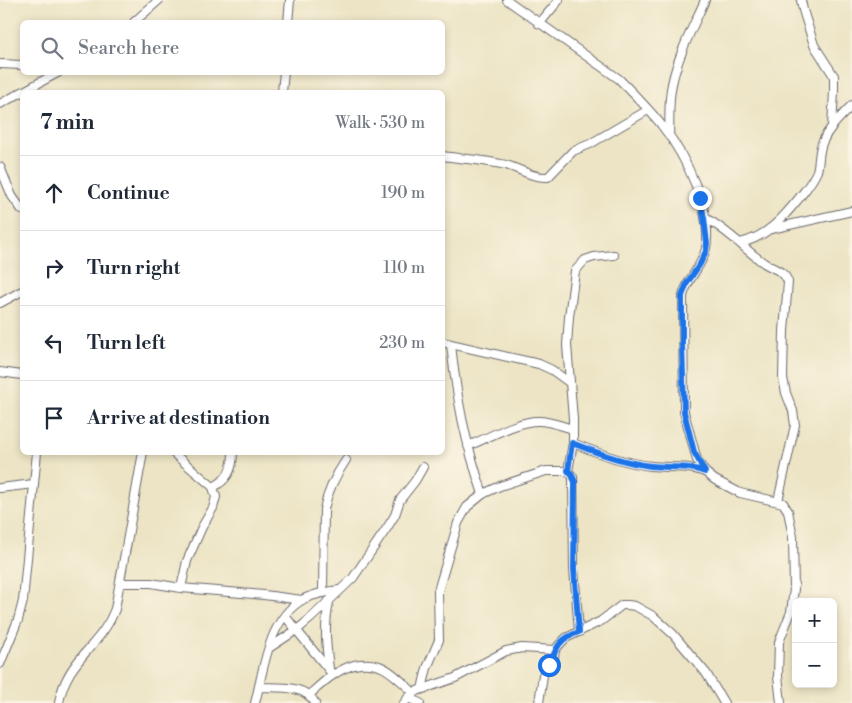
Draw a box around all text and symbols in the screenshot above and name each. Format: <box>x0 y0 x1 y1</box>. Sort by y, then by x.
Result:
search box <box>20 20 445 75</box>
icon: search <box>38 34 66 62</box>
text: Search here <box>78 36 179 60</box>
text: 7 min <box>40 110 94 136</box>
text: Walk · 530 m <box>336 113 425 133</box>
icon: ahead <box>40 179 68 207</box>
text: Continue <box>87 181 170 205</box>
text: 190 m <box>381 183 425 203</box>
route end <box>689 187 712 210</box>
icon: right <box>40 254 68 282</box>
text: Turn right <box>87 256 180 280</box>
text: 110 m <box>383 258 425 278</box>
icon: left <box>40 329 68 357</box>
text: Turn left <box>87 331 166 355</box>
text: 230 m <box>379 333 425 353</box>
icon: arrive <box>40 404 68 432</box>
text: Arrive at destination <box>87 406 270 430</box>
map controls <box>792 598 837 688</box>
button: + <box>792 598 837 643</box>
button: − <box>792 643 837 688</box>
route start <box>538 654 561 677</box>

